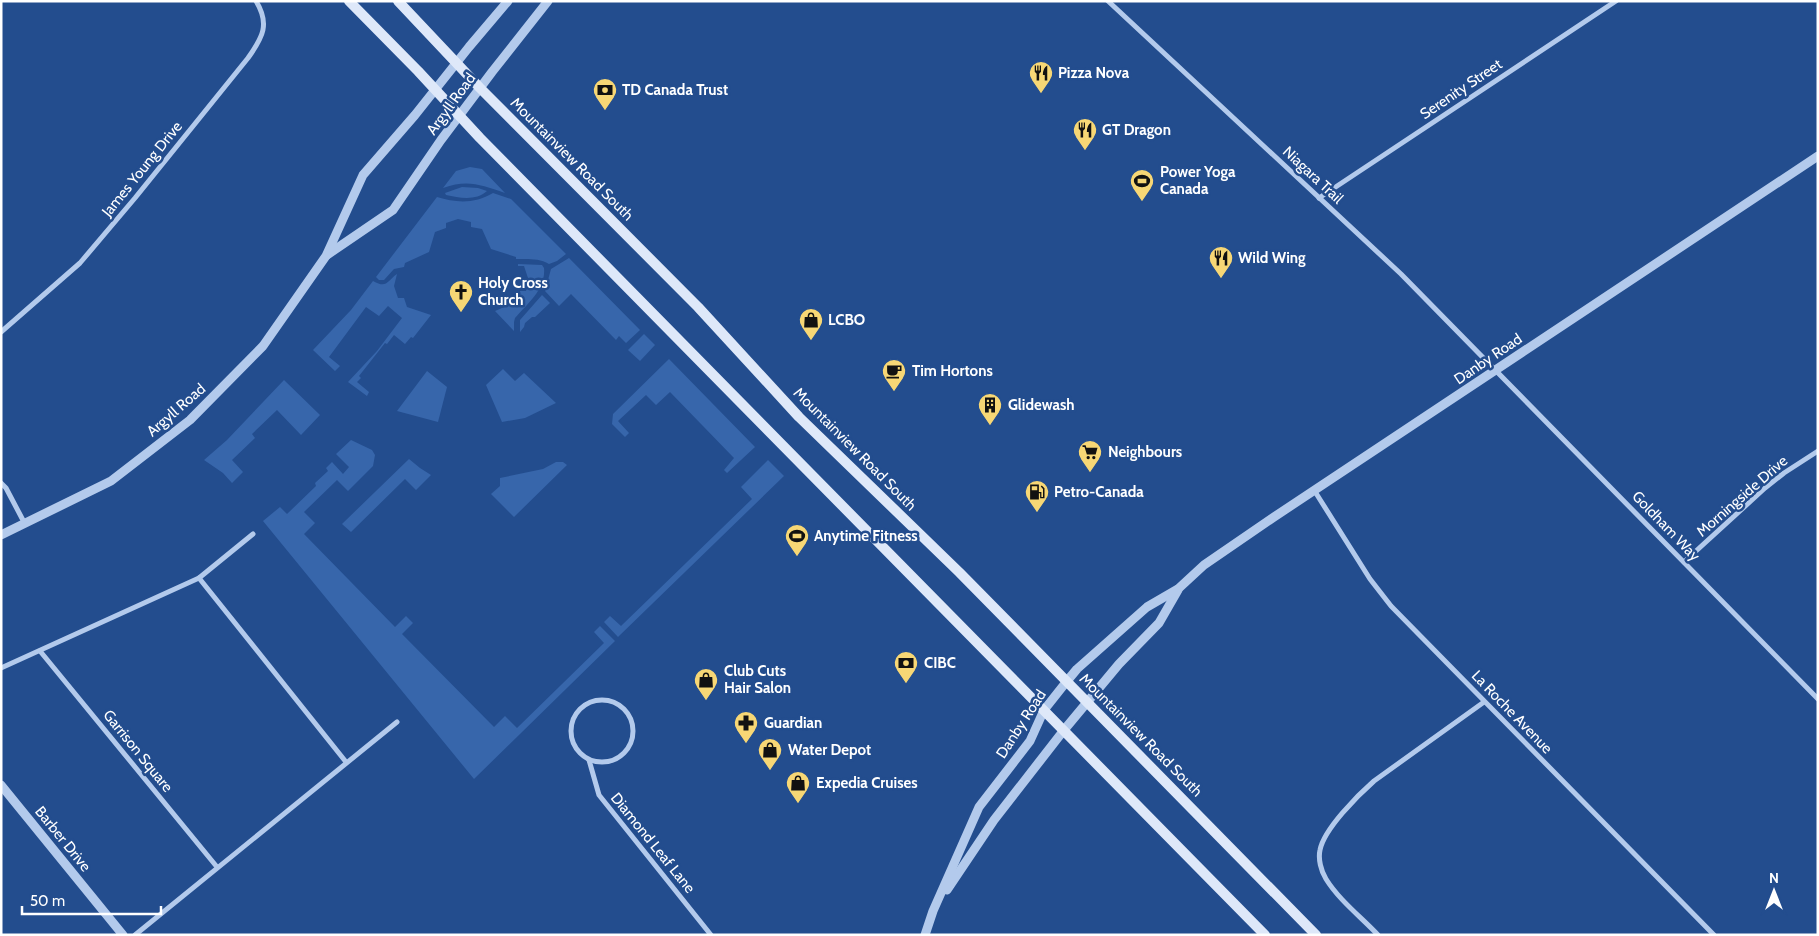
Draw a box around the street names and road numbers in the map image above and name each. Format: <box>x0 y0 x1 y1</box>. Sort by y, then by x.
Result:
street label: Serenity Street <box>1417 55 1505 123</box>
street label: Argyll Road <box>423 70 479 138</box>
street label: Mountainview Road South <box>507 94 637 224</box>
street label: James Young Drive <box>97 117 186 221</box>
street label: Niagara Trail <box>1279 143 1347 208</box>
street label: Danby Road <box>1451 330 1525 388</box>
street label: Argyll Road <box>143 380 209 440</box>
street label: Mountainview Road South <box>790 384 920 514</box>
street label: Morningside Drive <box>1693 451 1791 540</box>
street label: Goldham Way <box>1628 487 1704 565</box>
street label: La Roche Avenue <box>1468 667 1556 758</box>
street label: Mountainview Road South <box>1076 670 1206 800</box>
street label: Danby Road <box>992 686 1050 762</box>
street label: Garrison Square <box>99 706 177 796</box>
street label: Diamond Leaf Lane <box>607 789 699 897</box>
street label: Barber Drive <box>31 803 95 875</box>

